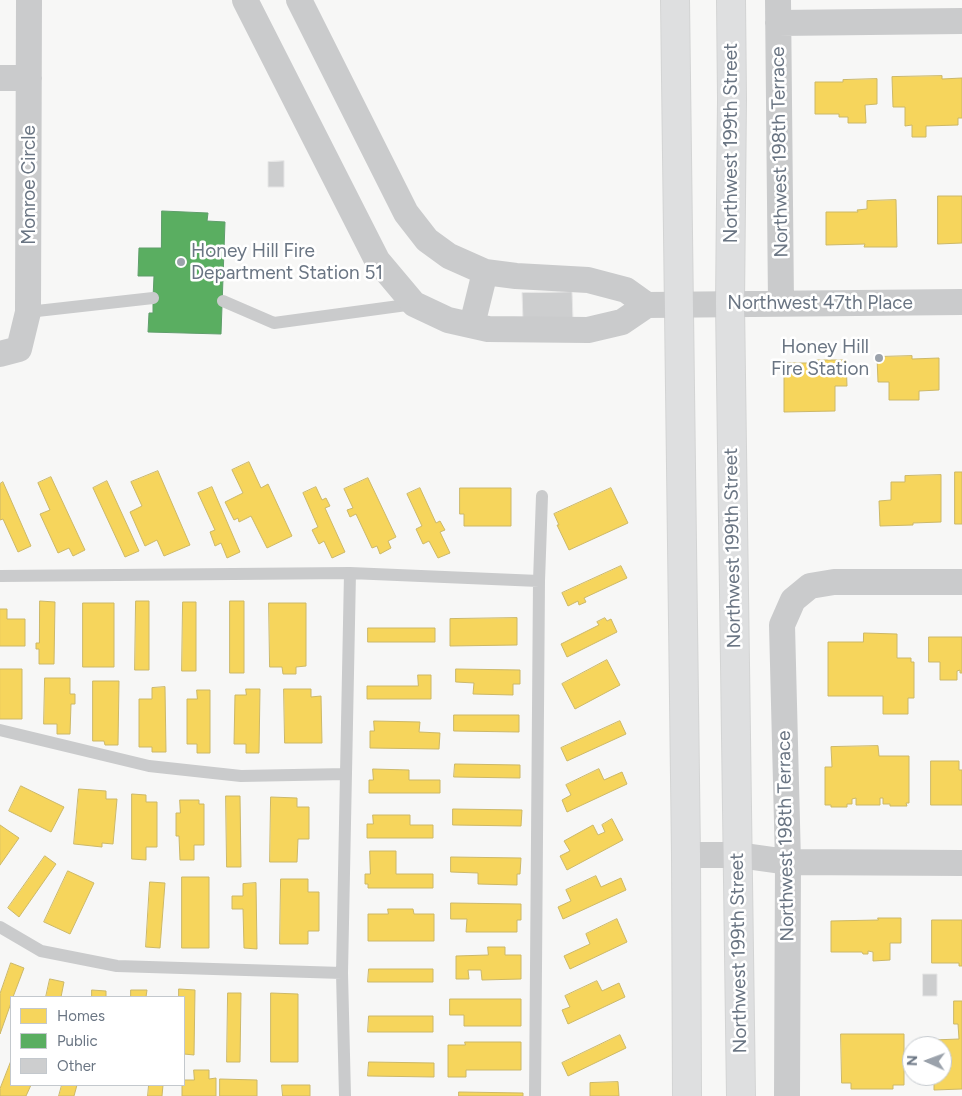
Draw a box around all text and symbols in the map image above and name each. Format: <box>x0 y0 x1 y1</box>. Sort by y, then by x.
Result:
street label: Northwest 199th Street <box>720 43 742 243</box>
street label: Northwest 198th Terrace <box>767 46 793 258</box>
street label: Monroe Circle <box>18 125 40 245</box>
place label: Honey Hill Fire Department Station 51 <box>191 240 383 284</box>
marker: Honey Hill Fire Department Station 51 <box>175 256 187 268</box>
street label: Northwest 47th Place <box>727 292 913 314</box>
place label: Honey Hill Fire Station <box>771 336 869 380</box>
marker: Honey Hill Fire Station <box>873 352 885 364</box>
street label: Northwest 199th Street <box>720 448 746 648</box>
street label: Northwest 198th Terrace <box>773 730 799 942</box>
street label: Northwest 199th Street <box>726 853 752 1053</box>
legend <box>10 996 185 1086</box>
text: Homes <box>57 1007 105 1025</box>
text: Public <box>57 1032 98 1050</box>
north arrow <box>902 1036 952 1086</box>
text: N <box>904 1055 921 1066</box>
text: Other <box>57 1057 96 1075</box>

